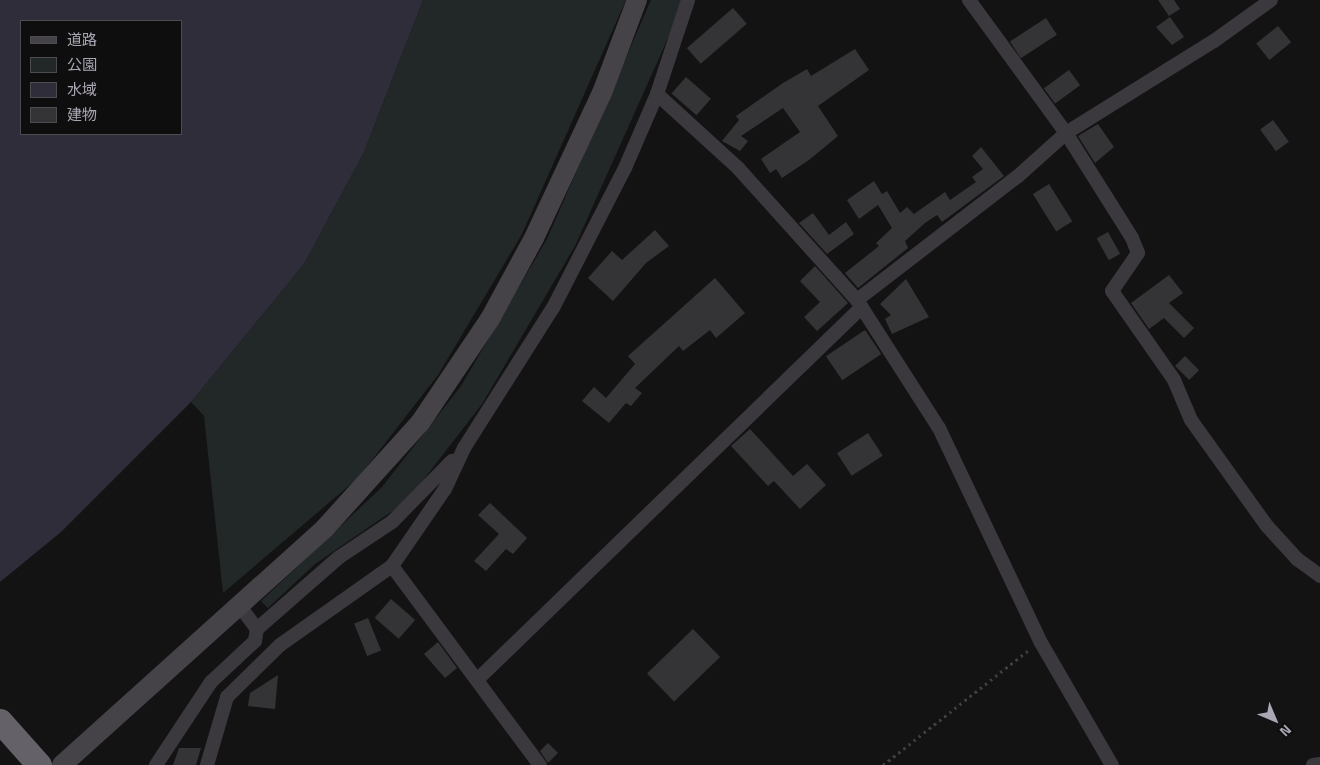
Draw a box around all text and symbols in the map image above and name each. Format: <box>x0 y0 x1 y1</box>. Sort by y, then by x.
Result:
legend <box>20 20 182 135</box>
text: 道路 <box>67 28 97 51</box>
text: 公園 <box>67 53 97 76</box>
text: 水域 <box>67 78 97 101</box>
text: 建物 <box>67 103 97 126</box>
north arrow <box>1250 695 1300 745</box>
text: N <box>1275 720 1297 742</box>

